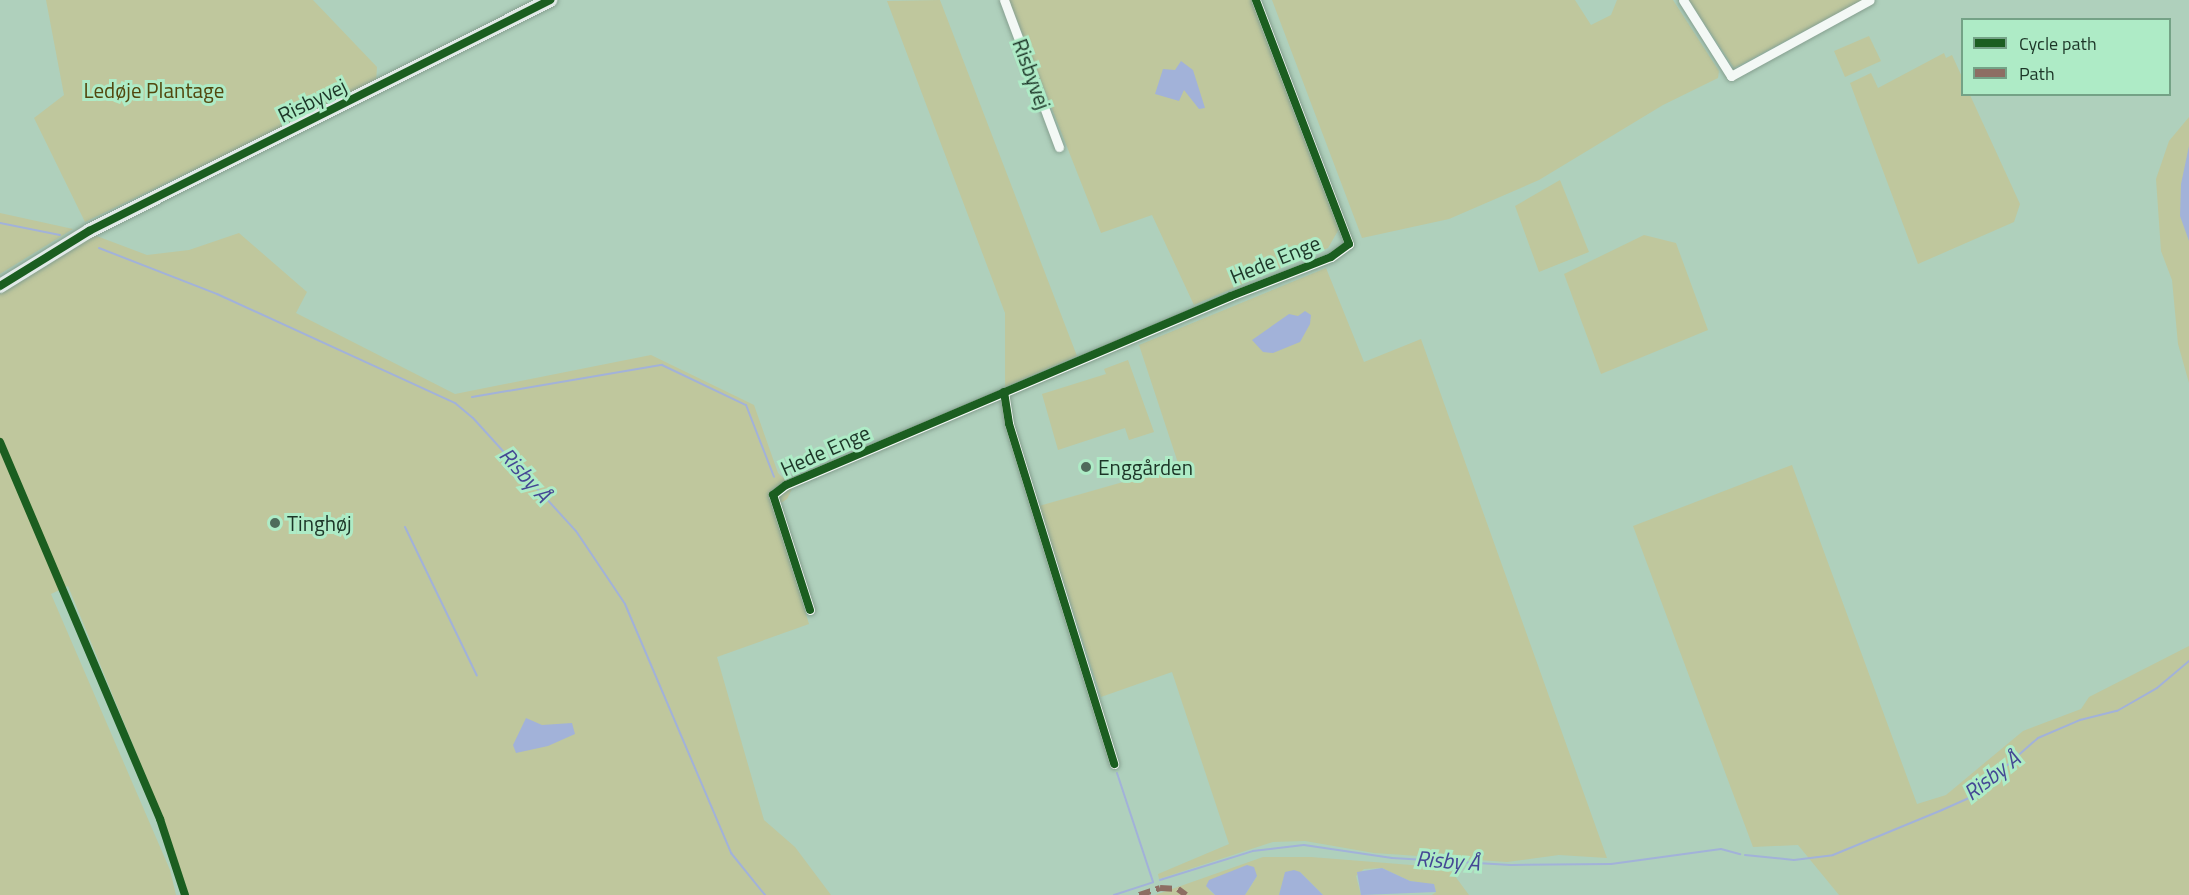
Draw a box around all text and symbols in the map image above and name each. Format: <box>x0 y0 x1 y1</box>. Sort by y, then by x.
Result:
legend <box>1961 18 2171 96</box>
text: Cycle path <box>2019 30 2097 57</box>
street label: Risbyvej <box>1008 35 1056 113</box>
text: Path <box>2019 60 2055 87</box>
street label: Risbyvej <box>273 73 351 127</box>
park label: Ledøje Plantage <box>84 77 224 103</box>
street label: Hede Enge <box>1226 229 1324 289</box>
street label: Hede Enge <box>776 419 874 481</box>
water label: Risby Å <box>494 442 556 508</box>
place label: Enggården <box>1098 454 1193 480</box>
marker: Enggården <box>1079 460 1093 474</box>
place label: Tinghøj <box>287 510 352 536</box>
marker: Tinghøj <box>268 516 282 530</box>
water label: Risby Å <box>1959 746 2025 806</box>
water label: Risby Å <box>1415 846 1481 876</box>

